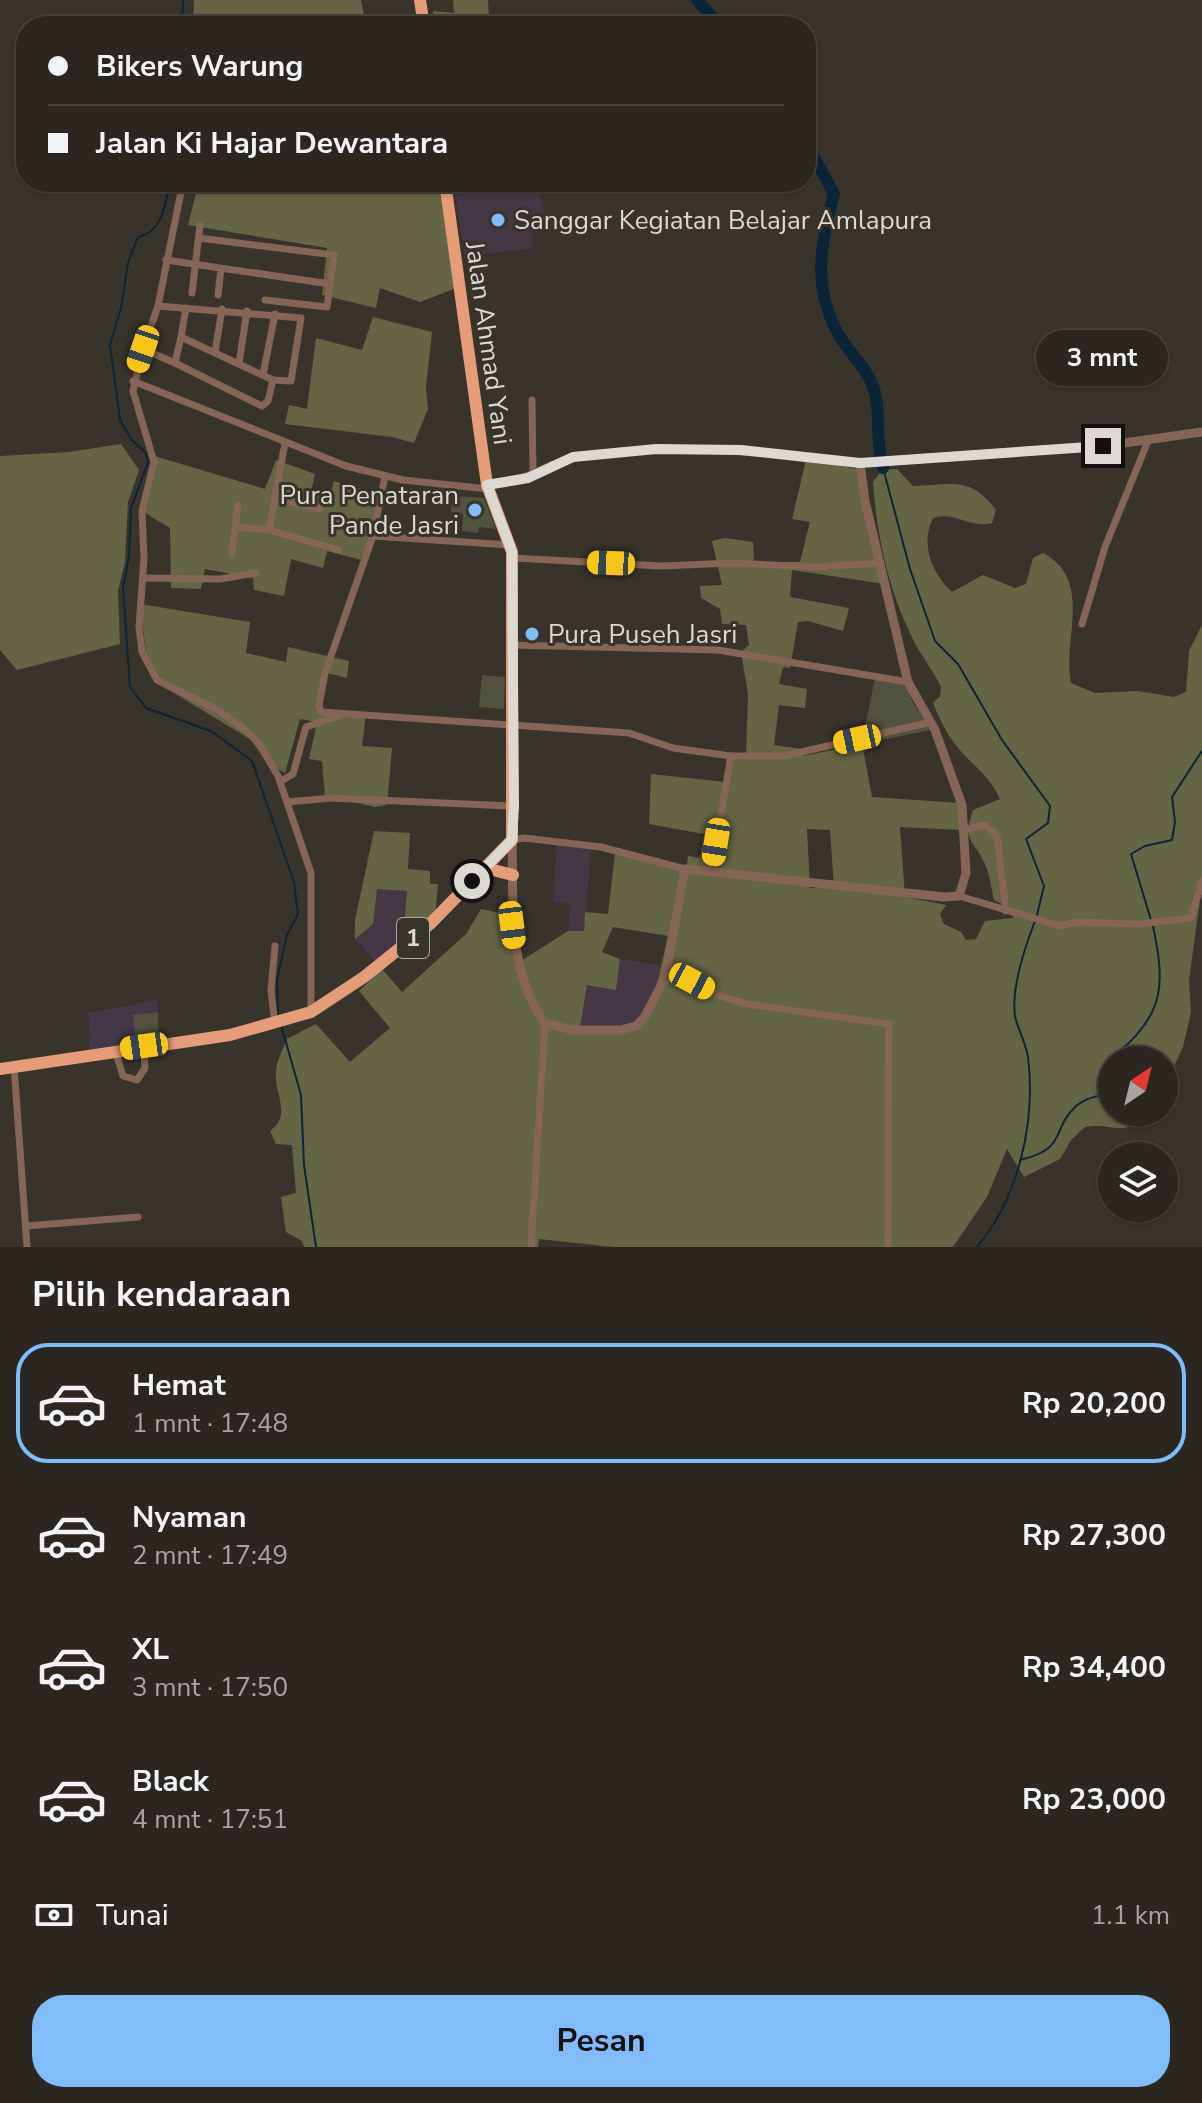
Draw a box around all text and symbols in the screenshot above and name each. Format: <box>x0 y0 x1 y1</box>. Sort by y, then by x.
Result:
text: Bikers Warung <box>96 46 303 87</box>
text: Jalan Ki Hajar Dewantara <box>96 123 448 164</box>
place label: Sanggar Kegiatan Belajar Amlapura <box>514 203 932 238</box>
marker: Sanggar Kegiatan Belajar Amlapura <box>489 211 507 229</box>
street label: Jalan Ahmad Yani <box>457 238 520 447</box>
car <box>124 322 162 376</box>
callout: 3 mnt <box>1037 330 1169 386</box>
text: 3 mnt <box>1067 340 1137 375</box>
route end <box>1085 428 1121 464</box>
place label: Pura Penataran Pande Jasri <box>280 478 459 543</box>
marker: Pura Penataran Pande Jasri <box>466 501 484 519</box>
car <box>587 550 635 576</box>
place label: Pura Puseh Jasri <box>548 617 737 652</box>
marker: Pura Puseh Jasri <box>523 625 541 643</box>
car <box>831 722 883 756</box>
car <box>700 816 732 868</box>
route start <box>454 863 490 899</box>
car <box>497 900 527 950</box>
road number: 1 <box>397 918 429 958</box>
car <box>665 959 719 1003</box>
car <box>119 1031 169 1061</box>
north arrow <box>1098 1046 1178 1126</box>
map controls <box>1098 1046 1178 1222</box>
button: layers <box>1098 1142 1178 1222</box>
text: Pilih kendaraan <box>32 1270 291 1319</box>
text: Hemat <box>132 1365 226 1406</box>
icon: car <box>36 1367 108 1439</box>
text: Rp 20,200 <box>1022 1383 1166 1424</box>
text: 1 mnt · 17:48 <box>132 1406 288 1441</box>
text: Nyaman <box>132 1497 247 1538</box>
icon: car <box>36 1499 108 1571</box>
text: Rp 27,300 <box>1022 1515 1166 1556</box>
text: 2 mnt · 17:49 <box>132 1538 288 1573</box>
text: XL <box>132 1629 169 1670</box>
icon: car <box>36 1631 108 1703</box>
text: Rp 34,400 <box>1022 1647 1166 1688</box>
text: 3 mnt · 17:50 <box>132 1670 288 1705</box>
text: Black <box>132 1761 209 1802</box>
icon: car <box>36 1763 108 1835</box>
text: Rp 23,000 <box>1022 1779 1166 1820</box>
text: 4 mnt · 17:51 <box>132 1802 288 1837</box>
icon: cash <box>32 1893 76 1937</box>
text: Tunai <box>96 1895 169 1936</box>
text: 1.1 km <box>1091 1898 1170 1933</box>
button: Pesan <box>32 1995 1170 2087</box>

